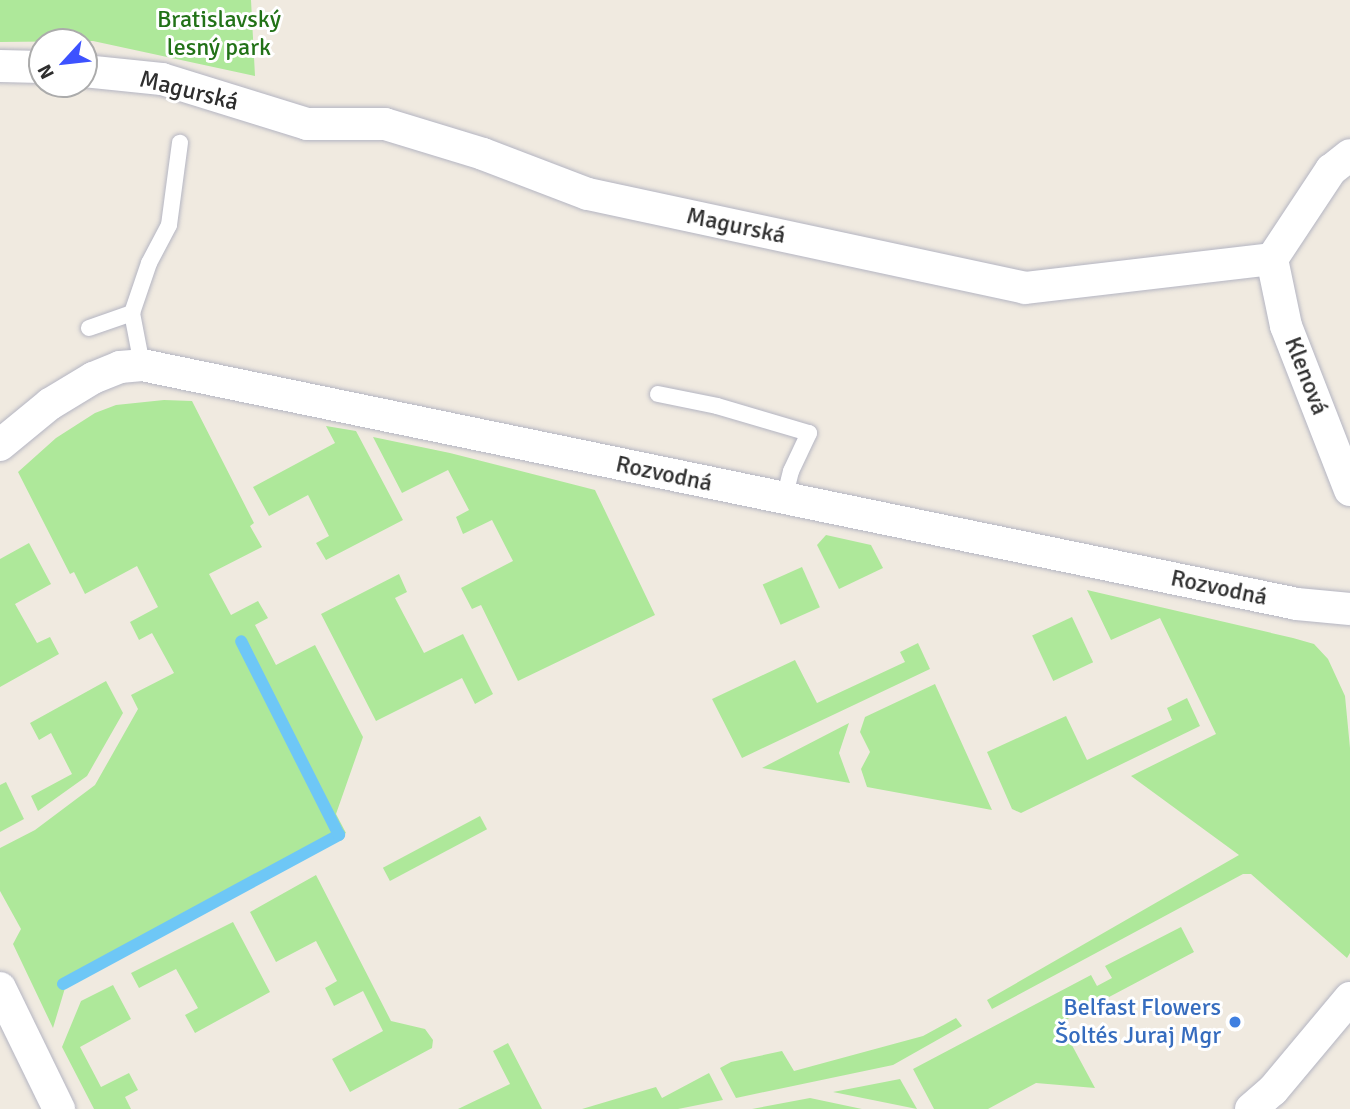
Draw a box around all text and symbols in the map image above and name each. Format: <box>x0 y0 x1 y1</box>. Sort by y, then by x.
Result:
park label: Bratislavský lesný park <box>157 6 281 62</box>
north arrow <box>28 28 98 98</box>
text: N <box>32 60 60 83</box>
street label: Magurská <box>137 65 241 117</box>
street label: Magurská <box>684 201 788 251</box>
street label: Klenová <box>1278 333 1334 419</box>
street label: Rozvodná <box>613 450 715 498</box>
street label: Rozvodná <box>1168 564 1270 612</box>
place label: Belfast Flowers Šoltés Juraj Mgr <box>1055 994 1221 1050</box>
marker: Belfast Flowers Šoltés Juraj Mgr <box>1227 1014 1243 1030</box>

